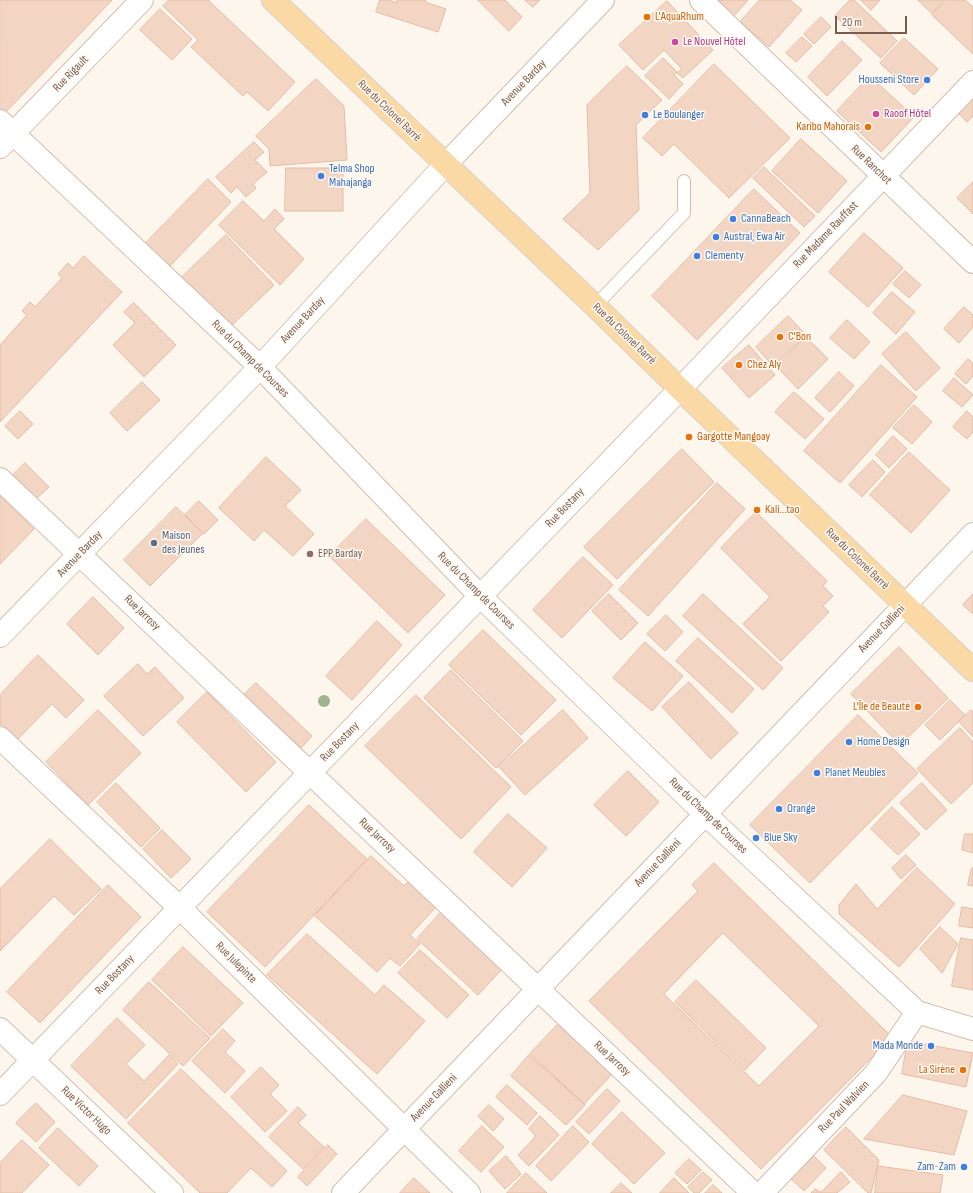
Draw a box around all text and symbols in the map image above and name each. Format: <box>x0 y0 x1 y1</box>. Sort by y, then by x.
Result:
scale bar <box>837 8 909 34</box>
place label: L'AquaRhum <box>655 10 704 24</box>
marker: L'AquaRhum <box>642 12 652 22</box>
text: 20 m <box>842 15 862 30</box>
place label: Le Nouvel Hôtel <box>683 35 745 49</box>
marker: Le Nouvel Hôtel <box>670 37 680 47</box>
street label: Rue Rigault <box>50 53 92 95</box>
street label: Avenue Barday <box>498 57 550 109</box>
place label: Housseni Store <box>859 73 919 87</box>
marker: Housseni Store <box>922 75 932 85</box>
street label: Rue du Colonel Barré <box>354 77 424 145</box>
place label: Raoof Hôtel <box>884 107 931 121</box>
place label: Le Boulanger <box>653 108 704 122</box>
marker: Raoof Hôtel <box>871 109 881 119</box>
marker: Le Boulanger <box>640 110 650 120</box>
place label: Karibo Mahorais <box>796 120 860 134</box>
marker: Karibo Mahorais <box>863 122 873 132</box>
street label: Rue Ranchot <box>848 142 894 188</box>
place label: Telma Shop Mahajanga <box>329 162 375 190</box>
marker: Telma Shop Mahajanga <box>316 171 326 181</box>
street label: Rue Madame Rauffast <box>790 199 862 271</box>
place label: CannaBeach <box>741 212 791 226</box>
marker: CannaBeach <box>728 214 738 224</box>
place label: Austral, Ewa Air <box>724 230 785 244</box>
marker: Austral, Ewa Air <box>711 232 721 242</box>
place label: Clementy <box>705 249 744 263</box>
marker: Clementy <box>692 251 702 261</box>
street label: Avenue Barday <box>278 294 328 346</box>
street label: Rue du Colonel Barré <box>589 300 659 368</box>
street label: Rue du Champ de Courses <box>208 317 292 401</box>
place label: C'Bon <box>788 330 811 344</box>
marker: C'Bon <box>775 332 785 342</box>
place label: Chez Aly <box>747 358 781 372</box>
marker: Chez Aly <box>734 360 744 370</box>
place label: Gargotte Mangoay <box>697 430 770 444</box>
marker: Gargotte Mangoay <box>684 432 694 442</box>
street label: Rue Bostany <box>542 485 588 531</box>
place label: Kali...tao <box>765 503 799 517</box>
marker: Kali...tao <box>752 505 762 515</box>
street label: Rue du Colonel Barré <box>822 525 892 593</box>
street label: Avenue Barday <box>54 528 106 580</box>
place label: Maison des Jeunes <box>162 529 205 557</box>
marker: Maison des Jeunes <box>149 538 159 548</box>
place label: EPP Barday <box>318 547 362 561</box>
marker: EPP Barday <box>305 549 315 559</box>
street label: Rue du Champ de Courses <box>434 549 518 633</box>
street label: Rue Jarrosy <box>121 592 163 634</box>
street label: Avenue Gallieni <box>856 602 908 656</box>
place label: L'Île de Beauté <box>853 700 910 714</box>
marker: L'Île de Beauté <box>913 702 923 712</box>
street label: Rue Bostany <box>317 719 363 765</box>
place label: Home Design <box>857 735 910 749</box>
marker: Home Design <box>844 737 854 747</box>
place label: Planet Meubles <box>825 766 886 780</box>
marker: Planet Meubles <box>812 768 822 778</box>
street label: Rue du Champ de Courses <box>666 775 750 857</box>
place label: Orange <box>787 802 815 816</box>
marker: Orange <box>774 804 784 814</box>
street label: Rue Jarrosy <box>356 815 398 857</box>
place label: Blue Sky <box>764 831 798 845</box>
marker: Blue Sky <box>751 833 761 843</box>
street label: Avenue Gallieni <box>632 836 684 890</box>
street label: Rue Julepinte <box>212 939 260 987</box>
street label: Rue Bostany <box>92 952 138 998</box>
street label: Rue Jarrosy <box>591 1038 633 1080</box>
place label: Mada Monde <box>873 1039 923 1053</box>
marker: Mada Monde <box>926 1041 936 1051</box>
place label: La Sirène <box>919 1063 955 1077</box>
marker: La Sirène <box>958 1065 968 1075</box>
street label: Avenue Gallieni <box>408 1071 460 1125</box>
street label: Rue Paul Walvien <box>815 1078 873 1136</box>
street label: Rue Victor Hugo <box>58 1083 114 1139</box>
place label: Zam-Zam <box>917 1160 956 1174</box>
marker: Zam-Zam <box>959 1162 969 1172</box>

